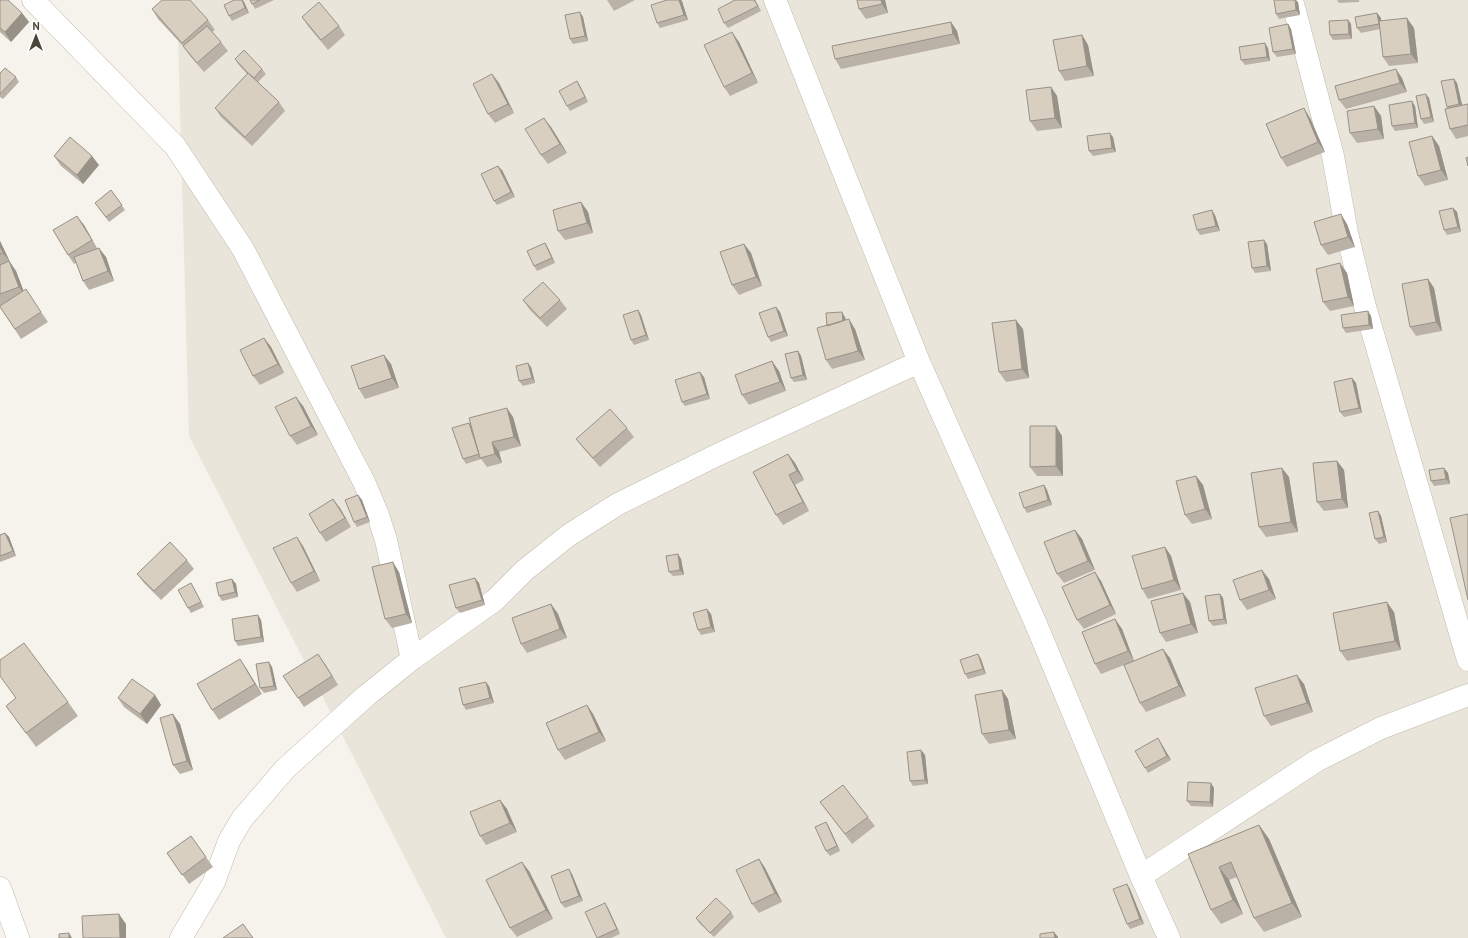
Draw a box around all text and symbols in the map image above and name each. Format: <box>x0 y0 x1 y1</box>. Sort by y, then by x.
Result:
north arrow <box>16 16 56 56</box>
text: N <box>32 19 40 33</box>

